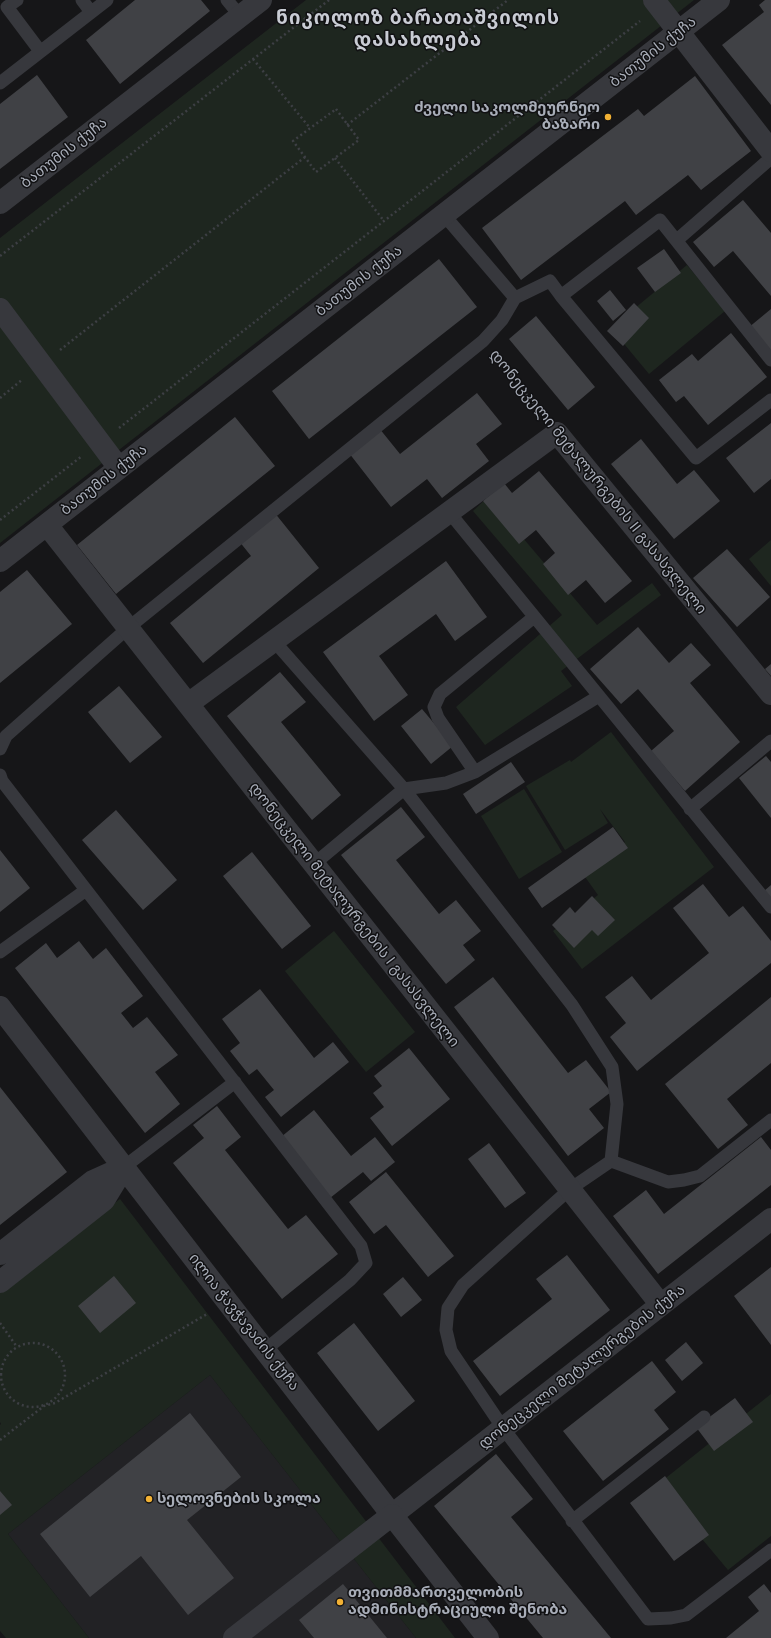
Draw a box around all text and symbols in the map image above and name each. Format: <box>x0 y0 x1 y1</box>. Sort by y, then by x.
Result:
district label: ნიკოლოზ ბარათაშვილის დასახლება <box>276 7 560 51</box>
street label: ბათუმის ქუჩა <box>606 13 700 91</box>
place label: ძველი საკოლმეურნეო ბაზარი <box>414 99 600 134</box>
marker: ძველი საკოლმეურნეო ბაზარი <box>603 112 613 122</box>
street label: ბათუმის ქუჩა <box>17 114 111 192</box>
street label: ბათუმის ქუჩა <box>312 242 406 320</box>
street label: დონეცკელი მეტალურგების II გასასვლელი <box>486 346 710 618</box>
street label: ბათუმის ქუჩა <box>57 441 151 519</box>
street label: დონეცკელი მეტალურგების I გასასვლელი <box>245 779 463 1051</box>
street label: ილია ჭავჭავაძის ქუჩა <box>185 1250 303 1394</box>
street label: დონეცკელი მეტალურგების ქუჩა <box>475 1281 689 1453</box>
place label: სელოვნების სკოლა <box>157 1490 321 1508</box>
marker: სელოვნების სკოლა <box>144 1494 154 1504</box>
place label: თვითმმართველობის ადმინისტრაციული შენობა <box>348 1584 567 1619</box>
marker: თვითმმართველობის ადმინისტრაციული შენობა <box>335 1597 345 1607</box>

